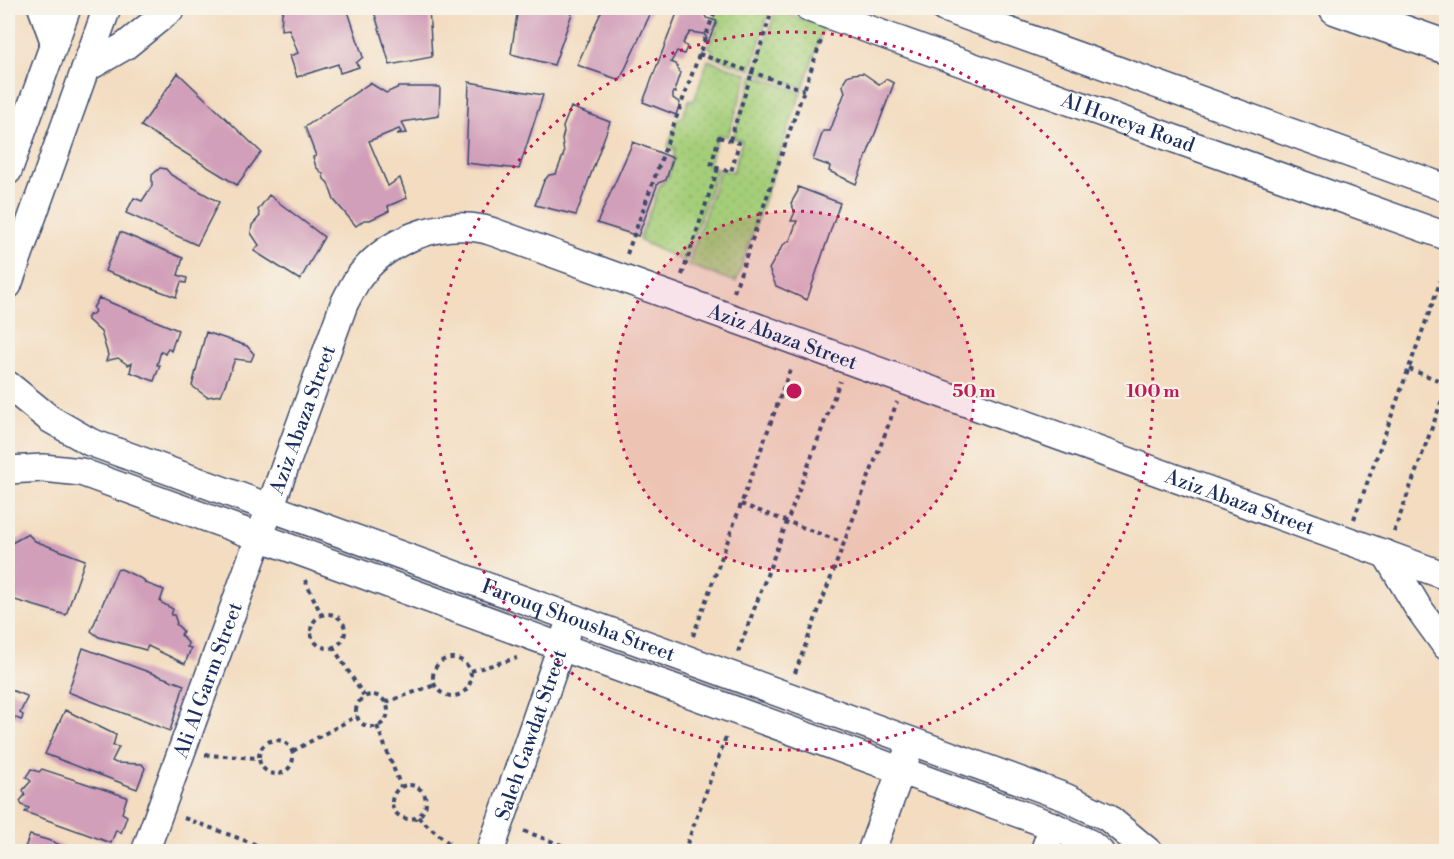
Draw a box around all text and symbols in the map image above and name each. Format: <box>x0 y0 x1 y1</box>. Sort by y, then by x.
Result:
street label: Al Horeya Road <box>1057 88 1198 159</box>
street label: Aziz Abaza Street <box>703 299 860 376</box>
street label: Aziz Abaza Street <box>265 342 342 499</box>
text: 50 m <box>952 380 996 403</box>
text: 100 m <box>1126 380 1180 403</box>
centre of rings <box>784 381 804 401</box>
street label: Aziz Abaza Street <box>1160 464 1317 541</box>
street label: Farouq Shousha Street <box>478 575 678 668</box>
street label: Ali Al Garm Street <box>169 599 249 763</box>
street label: Saleh Gawdat Street <box>491 647 573 824</box>

